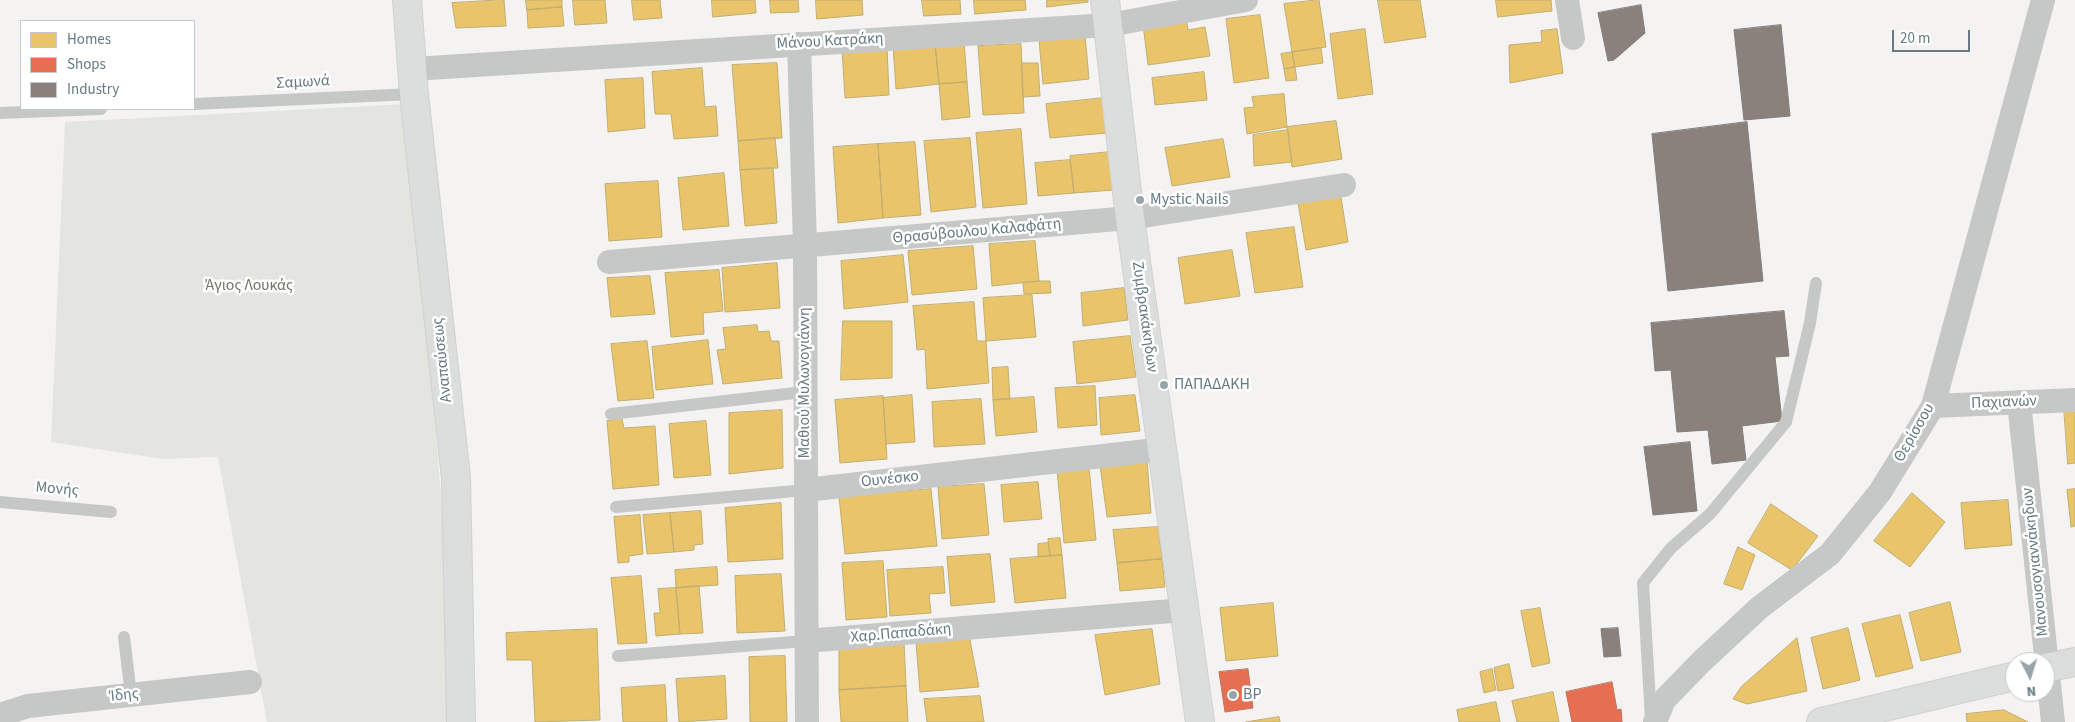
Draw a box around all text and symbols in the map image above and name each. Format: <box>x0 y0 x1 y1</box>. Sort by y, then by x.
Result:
legend <box>20 20 195 110</box>
scale bar <box>1895 20 1972 52</box>
text: 20 m <box>1900 28 1930 49</box>
text: Homes <box>67 29 111 50</box>
street label: Μάνου Κατράκη <box>776 30 884 54</box>
text: Shops <box>67 54 106 75</box>
street label: Σαμωνά <box>276 72 330 94</box>
text: Industry <box>67 79 119 100</box>
place label: Mystic Nails <box>1150 190 1228 210</box>
marker: Mystic Nails <box>1134 194 1146 206</box>
street label: Θρασύβουλου Καλαφάτη <box>892 215 1062 249</box>
street label: Ζυμβρακάκηδων <box>1127 260 1161 374</box>
park label: Άγιος Λουκάς <box>205 276 293 296</box>
street label: Μαθιού Μυλωνογιάννη <box>795 307 815 459</box>
street label: Αναπαύσεως <box>429 317 457 403</box>
place label: ΠΑΠΑΔΑΚΗ <box>1174 375 1250 395</box>
marker: ΠΑΠΑΔΑΚΗ <box>1158 379 1170 391</box>
street label: Παχιανών <box>1971 392 2037 414</box>
street label: Θερίσσου <box>1891 400 1939 466</box>
street label: Ουνέσκο <box>860 467 920 493</box>
street label: Μονής <box>35 479 79 501</box>
street label: Μανουσογιαννάκηδων <box>2019 487 2053 637</box>
street label: Χαρ.Παπαδάκη <box>850 620 952 648</box>
north arrow <box>2005 652 2055 702</box>
text: N <box>2026 681 2037 701</box>
street label: Ίδης <box>108 685 140 707</box>
place label: BP <box>1243 685 1261 705</box>
marker: BP <box>1227 689 1239 701</box>

